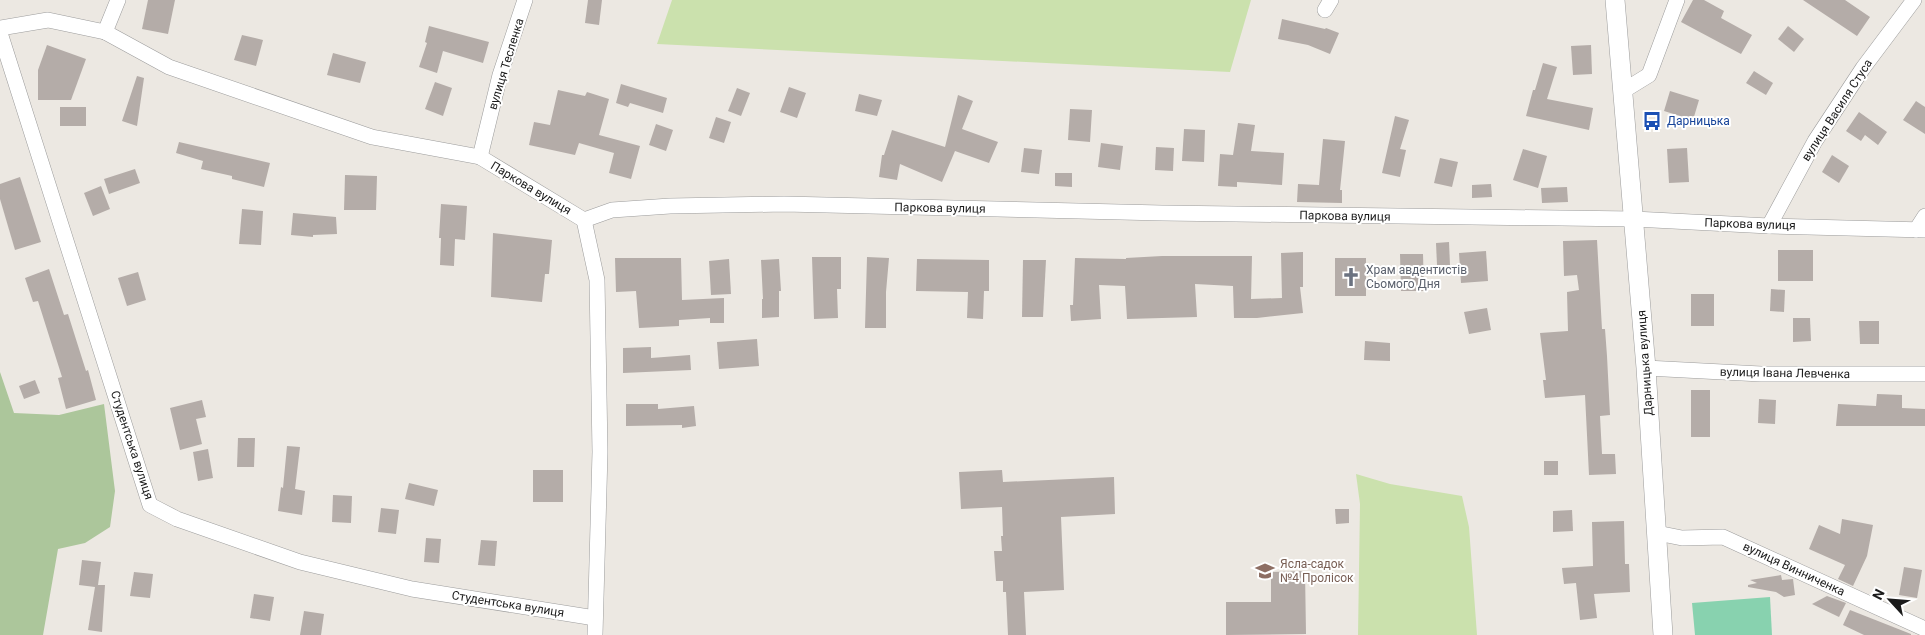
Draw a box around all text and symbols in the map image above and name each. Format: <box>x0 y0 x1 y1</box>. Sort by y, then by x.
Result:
street label: вулиця Тесленка <box>485 16 527 112</box>
street label: вулиця Василя Стуса <box>1799 56 1875 164</box>
bus stop icon: Дарницька <box>1641 110 1663 132</box>
place label: Дарницька <box>1667 114 1730 128</box>
street label: Паркова вулиця <box>488 158 574 218</box>
street label: Паркова вулиця <box>894 200 986 216</box>
street label: Паркова вулиця <box>1299 208 1391 224</box>
street label: Паркова вулиця <box>1704 215 1796 233</box>
place label: Храм авдентистів Сьомого Дня <box>1366 263 1467 291</box>
church icon: Храм авдентистів Сьомого Дня <box>1340 266 1362 288</box>
street label: Дарницька вулиця <box>1634 310 1656 416</box>
street label: вулиця Івана Левченка <box>1720 365 1850 381</box>
street label: Студентська вулиця <box>108 389 156 501</box>
street label: вулиця Винниченка <box>1741 539 1847 599</box>
place label: Ясла-садок №4 Пролісок <box>1280 557 1354 585</box>
school or university icon: Ясла-садок №4 Пролісок <box>1254 560 1276 582</box>
north arrow <box>1865 575 1915 625</box>
text: N <box>1869 586 1888 602</box>
street label: Студентська вулиця <box>451 588 565 620</box>

